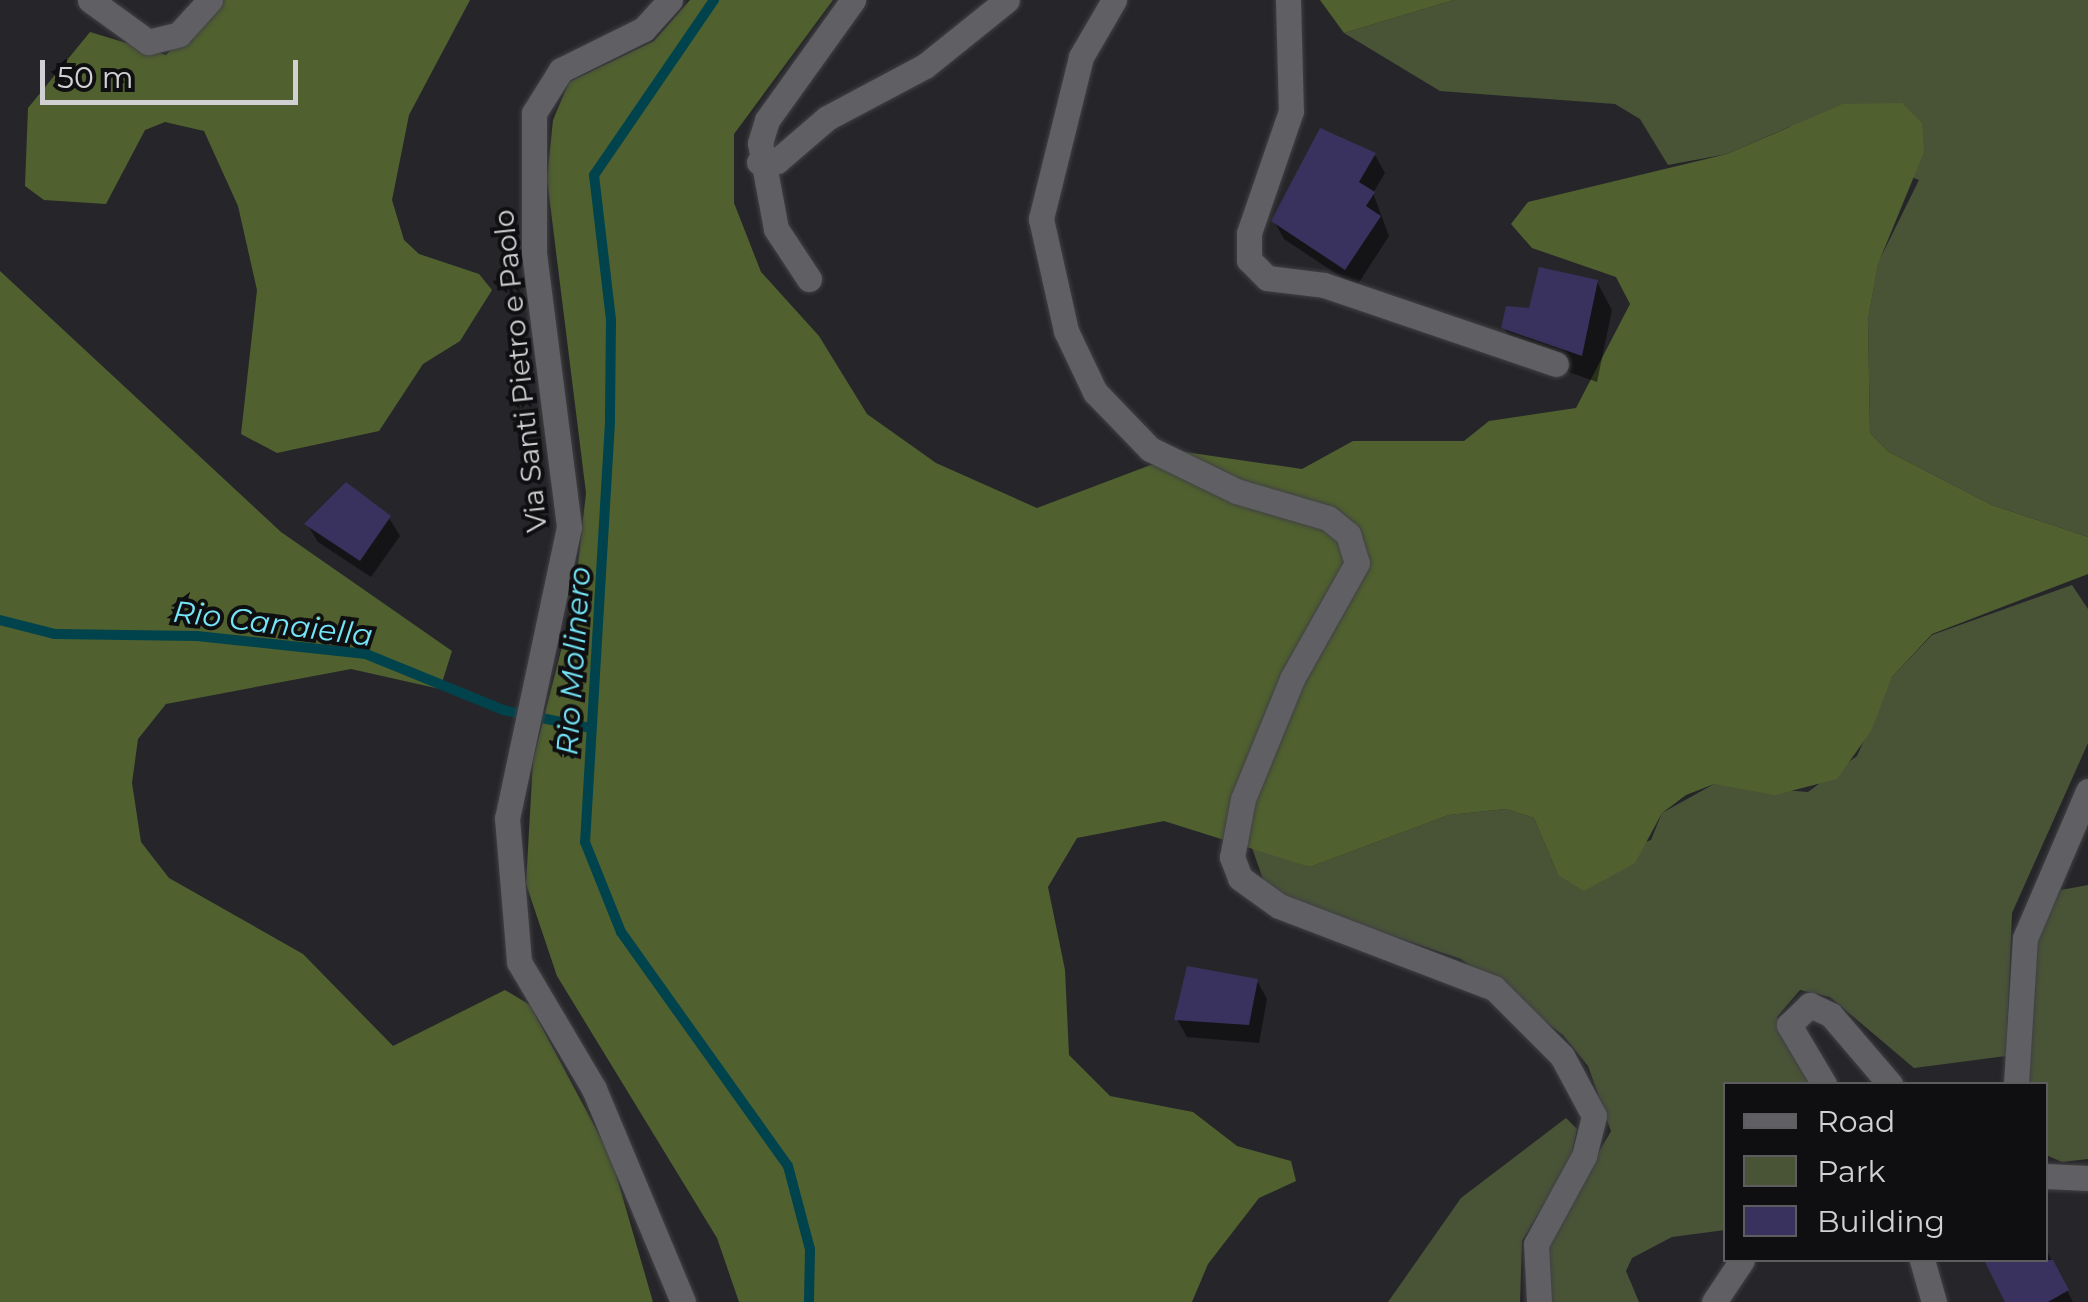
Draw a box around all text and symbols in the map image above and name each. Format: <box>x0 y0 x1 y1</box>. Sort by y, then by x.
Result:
scale bar <box>45 40 302 102</box>
text: 50 m <box>57 59 134 96</box>
street label: Via Santi Pietro e Paolo <box>486 208 554 534</box>
water label: Rio Molinero <box>549 566 599 756</box>
water label: Rio Canaiella <box>171 594 375 654</box>
legend <box>1723 1082 2048 1262</box>
text: Road <box>1817 1103 1895 1140</box>
text: Park <box>1817 1153 1886 1190</box>
text: Building <box>1817 1203 1945 1240</box>

